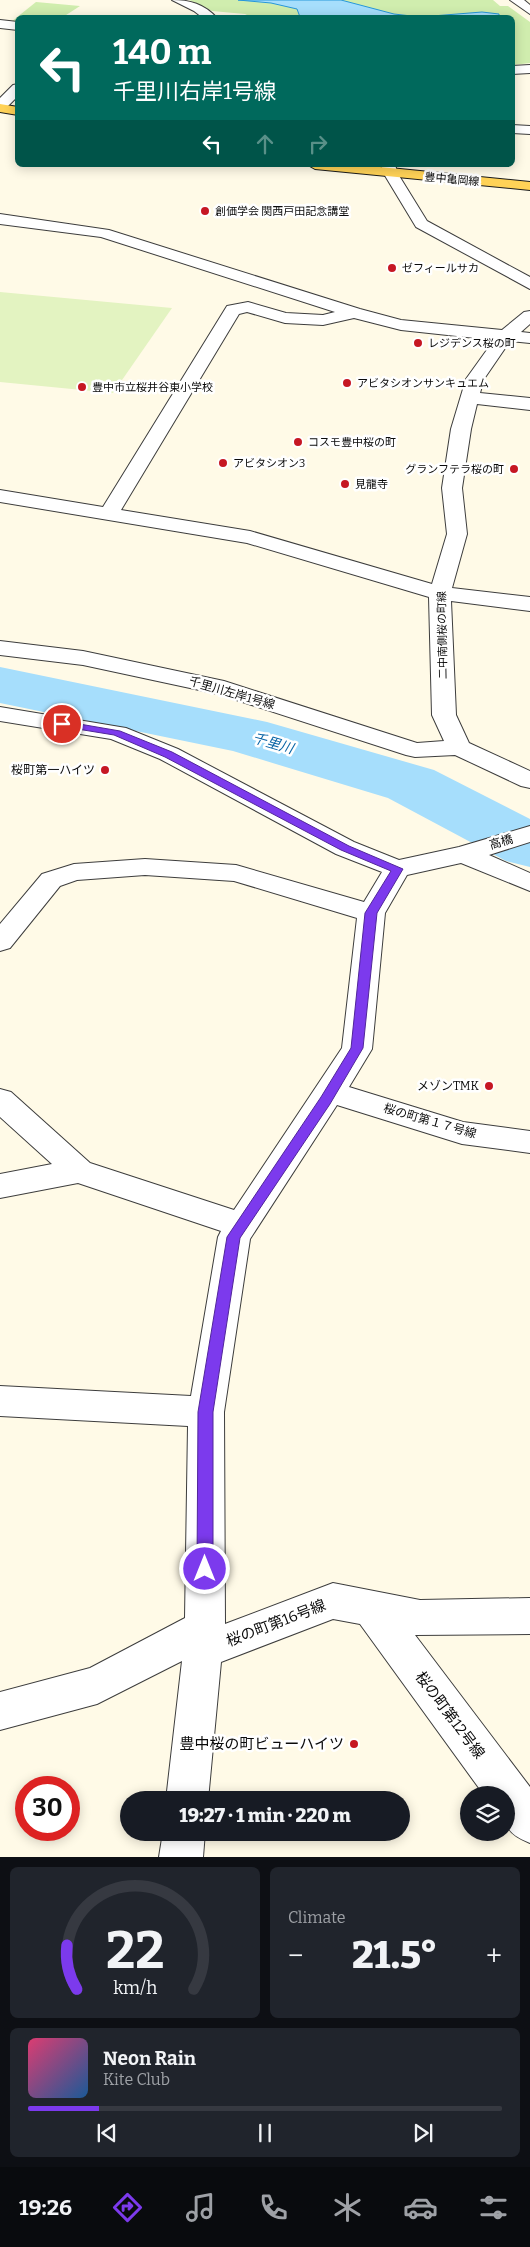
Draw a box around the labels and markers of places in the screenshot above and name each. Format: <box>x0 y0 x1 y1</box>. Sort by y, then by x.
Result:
marker: 創価学会 関西戸田記念講堂 <box>199 205 211 217</box>
place label: 創価学会 関西戸田記念講堂 <box>215 205 349 218</box>
marker: ゼフィールサカ <box>386 262 398 274</box>
place label: ゼフィールサカ <box>402 262 479 275</box>
marker: レジデンス桜の町 <box>412 337 424 349</box>
place label: レジデンス桜の町 <box>428 337 516 350</box>
marker: アビタシオンサンキュエム <box>341 377 353 389</box>
place label: アビタシオンサンキュエム <box>357 377 489 390</box>
marker: 豊中市立桜井谷東小学校 <box>76 381 88 393</box>
place label: 豊中市立桜井谷東小学校 <box>92 381 213 394</box>
marker: コスモ豊中桜の町 <box>292 436 304 448</box>
place label: コスモ豊中桜の町 <box>308 436 396 449</box>
marker: アビタシオン3 <box>217 457 229 469</box>
place label: アビタシオン3 <box>233 457 305 470</box>
place label: グランフテラ桜の町 <box>405 463 504 476</box>
marker: グランフテラ桜の町 <box>508 463 520 475</box>
marker: 見龍寺 <box>339 478 351 490</box>
place label: 見龍寺 <box>355 478 388 491</box>
pin <box>41 703 83 745</box>
place label: 桜町第一ハイツ <box>11 763 95 777</box>
marker: 桜町第一ハイツ <box>99 764 111 776</box>
place label: メゾンTMK <box>417 1079 479 1093</box>
marker: メゾンTMK <box>483 1080 495 1092</box>
place label: 豊中桜の町ビューハイツ <box>180 1735 344 1753</box>
marker: 豊中桜の町ビューハイツ <box>348 1738 360 1750</box>

